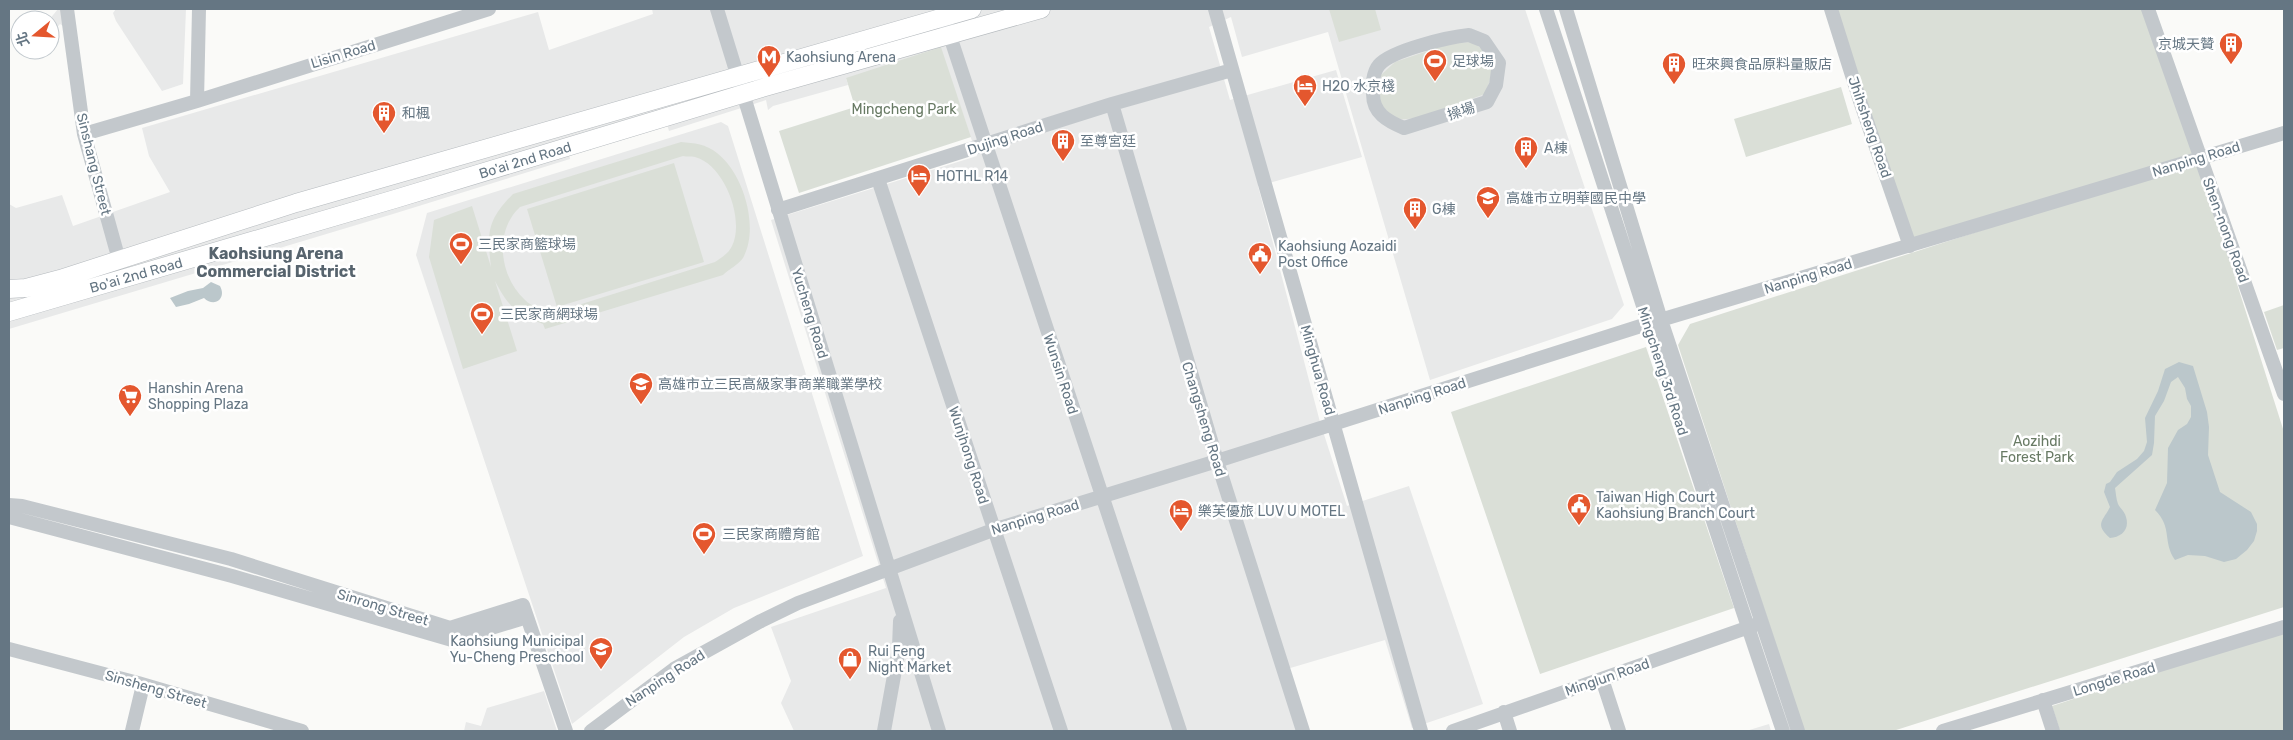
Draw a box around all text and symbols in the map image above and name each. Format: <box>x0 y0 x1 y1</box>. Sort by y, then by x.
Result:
north arrow <box>10 10 60 60</box>
text: 北 <box>13 30 33 48</box>
building icon: 京城天贊 <box>2218 31 2244 65</box>
place label: 京城天贊 <box>2158 36 2214 53</box>
street label: Lisin Road <box>309 37 378 72</box>
metro station icon: Kaohsiung Arena <box>756 44 782 78</box>
sports icon: 足球場 <box>1422 48 1448 82</box>
place label: Kaohsiung Arena <box>786 49 896 66</box>
building icon: 旺來興食品原料量販店 <box>1661 51 1687 85</box>
place label: 足球場 <box>1452 53 1494 70</box>
place label: 旺來興食品原料量販店 <box>1692 56 1832 73</box>
hotel icon: H2O 水京棧 <box>1292 73 1318 107</box>
street label: Jhihsheng Road <box>1844 74 1895 180</box>
place label: H2O 水京棧 <box>1322 78 1395 95</box>
street label: 操場 <box>1445 99 1477 124</box>
building icon: 和楓 <box>371 100 397 134</box>
park label: Mingcheng Park <box>852 101 957 118</box>
place label: 和楓 <box>402 105 430 122</box>
street label: Sinshang Street <box>73 111 115 217</box>
street label: Dujing Road <box>965 118 1045 159</box>
building icon: 至尊宮廷 <box>1050 128 1076 162</box>
place label: 至尊宮廷 <box>1080 133 1136 150</box>
building icon: A棟 <box>1513 135 1539 169</box>
street label: Bo'ai 2nd Road <box>477 138 573 183</box>
street label: Nanping Road <box>2150 138 2242 181</box>
place label: A棟 <box>1544 140 1567 157</box>
hotel icon: HOTHL R14 <box>906 163 932 197</box>
place label: HOTHL R14 <box>936 168 1008 185</box>
street label: Shen-nong Road <box>2199 175 2252 285</box>
school or university icon: 高雄市立明華國民中學 <box>1475 185 1501 219</box>
place label: 高雄市立明華國民中學 <box>1506 190 1646 207</box>
building icon: G棟 <box>1402 196 1428 230</box>
place label: G棟 <box>1432 201 1456 218</box>
sports icon: 三民家商籃球場 <box>448 231 474 265</box>
place label: 三民家商籃球場 <box>478 236 576 253</box>
place label: Kaohsiung Aozaidi Post Office <box>1278 238 1397 271</box>
public building icon: Kaohsiung Aozaidi Post Office <box>1247 241 1273 275</box>
district label: Kaohsiung Arena Commercial District <box>196 244 356 281</box>
street label: Bo'ai 2nd Road <box>88 254 185 297</box>
street label: Nanping Road <box>1762 255 1854 298</box>
street label: Yucheng Road <box>788 266 831 361</box>
sports icon: 三民家商網球場 <box>469 301 495 335</box>
street label: Mingcheng 3rd Road <box>1634 305 1691 438</box>
place label: 三民家商網球場 <box>500 306 598 323</box>
street label: Minghua Road <box>1297 323 1338 417</box>
street label: Wunsin Road <box>1040 332 1082 417</box>
street label: Changsheng Road <box>1178 360 1229 479</box>
school or university icon: 高雄市立三民高級家事商業職業學校 <box>628 371 654 405</box>
street label: Nanping Road <box>1376 374 1468 419</box>
place label: 高雄市立三民高級家事商業職業學校 <box>658 376 882 393</box>
place label: Hanshin Arena Shopping Plaza <box>148 380 249 413</box>
supermarket icon: Hanshin Arena Shopping Plaza <box>117 383 143 417</box>
street label: Wunjhong Road <box>945 404 992 506</box>
park label: Aozihdi Forest Park <box>2000 433 2075 466</box>
place label: Taiwan High Court Kaohsiung Branch Court <box>1596 489 1755 522</box>
public building icon: Taiwan High Court Kaohsiung Branch Court <box>1566 492 1592 526</box>
street label: Nanping Road <box>989 496 1081 539</box>
hotel icon: 樂芙優旅 LUV U MOTEL <box>1168 498 1194 532</box>
place label: 樂芙優旅 LUV U MOTEL <box>1198 503 1345 520</box>
sports icon: 三民家商體育館 <box>691 521 717 555</box>
place label: 三民家商體育館 <box>722 526 820 543</box>
street label: Sinrong Street <box>335 586 431 630</box>
place label: Kaohsiung Municipal Yu-Cheng Preschool <box>450 633 584 666</box>
school or university icon: Kaohsiung Municipal Yu-Cheng Preschool <box>588 636 614 670</box>
place label: Rui Feng Night Market <box>868 643 952 676</box>
street label: Nanping Road <box>622 646 708 710</box>
shop icon: Rui Feng Night Market <box>837 646 863 680</box>
street label: Minglun Road <box>1563 655 1652 700</box>
street label: Longde Road <box>2071 659 2157 700</box>
street label: Sinsheng Street <box>103 667 209 712</box>

